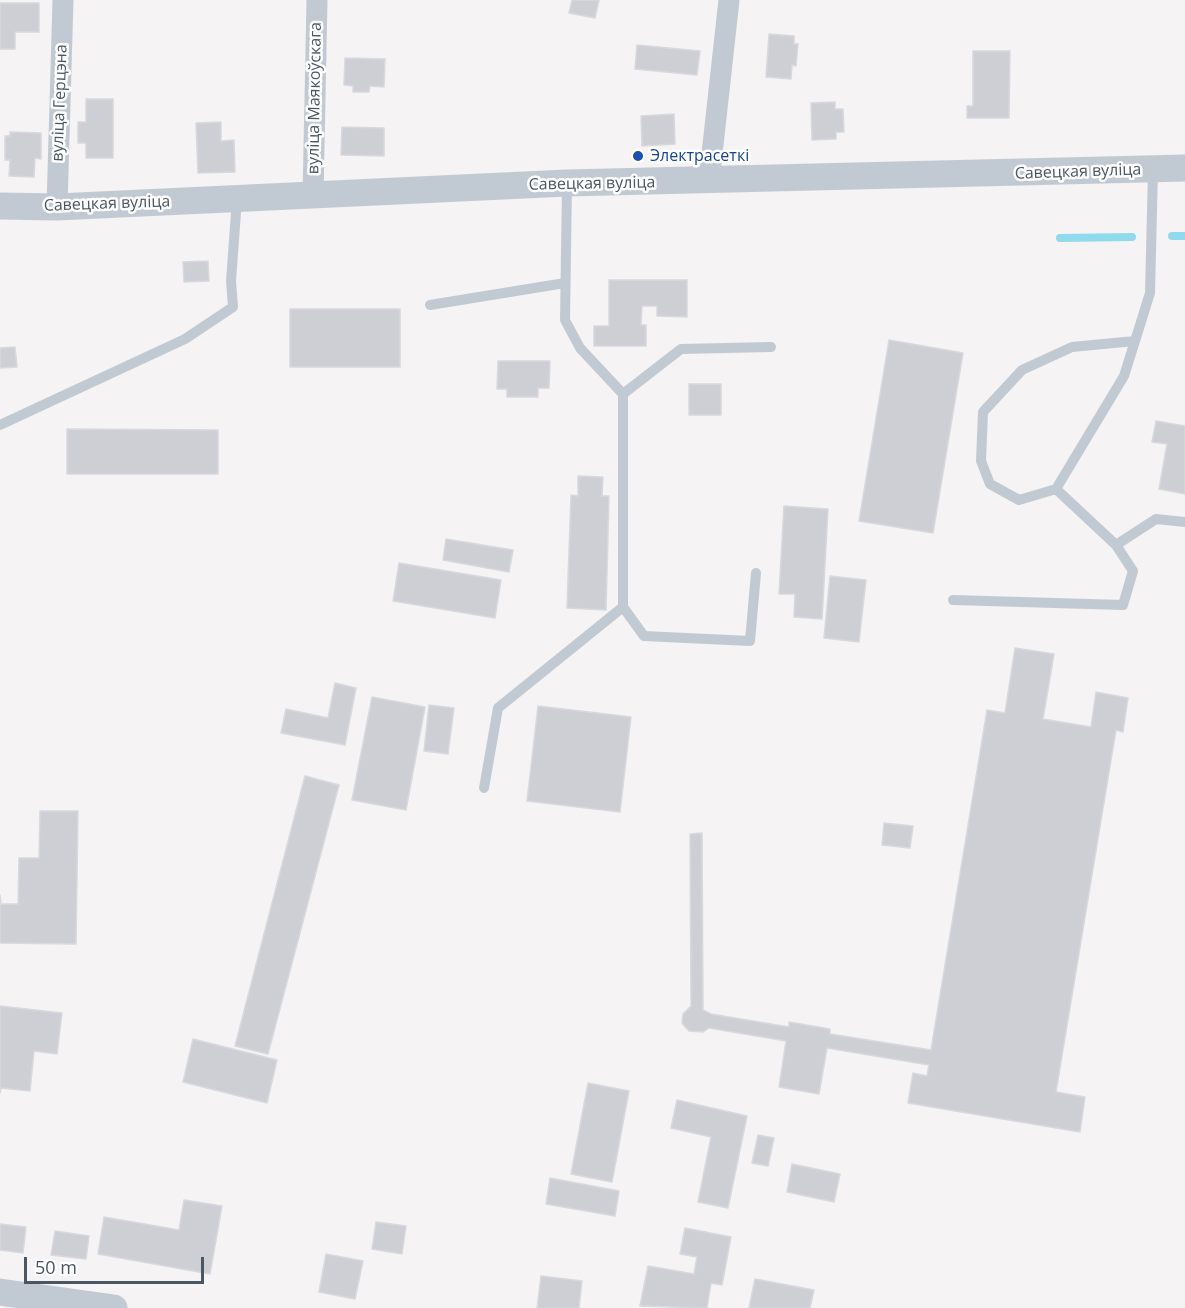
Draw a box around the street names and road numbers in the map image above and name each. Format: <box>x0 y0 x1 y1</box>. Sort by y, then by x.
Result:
street label: вуліца Маякоўскага <box>304 22 326 174</box>
street label: вуліца Герцэна <box>48 44 72 162</box>
street label: Савецкая вуліца <box>1014 160 1142 184</box>
street label: Савецкая вуліца <box>529 173 655 195</box>
street label: Савецкая вуліца <box>43 192 171 216</box>

